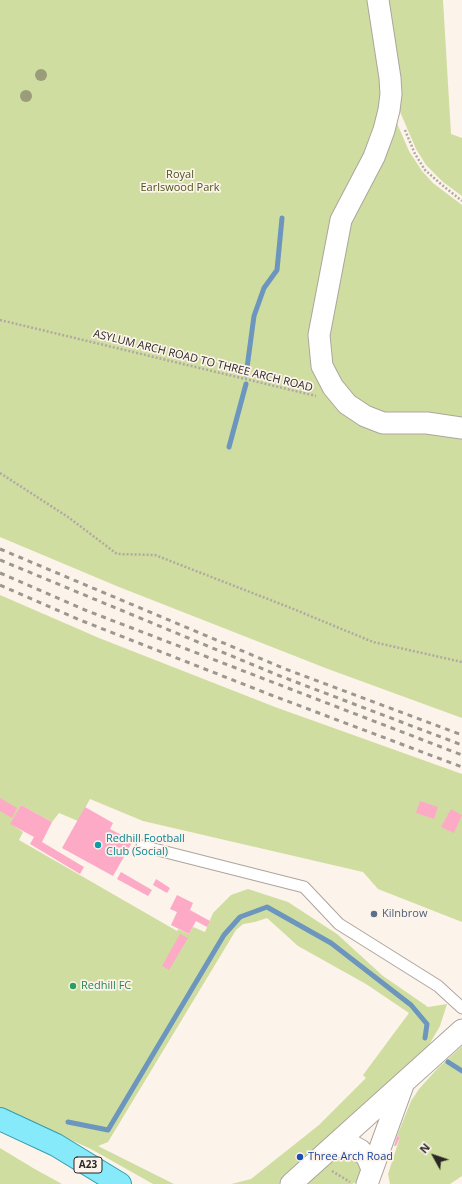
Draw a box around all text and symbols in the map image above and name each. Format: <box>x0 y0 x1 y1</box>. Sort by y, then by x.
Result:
park label: Royal Earlswood Park <box>140 168 220 194</box>
street label: ASYLUM ARCH ROAD TO THREE ARCH ROAD <box>92 327 314 395</box>
place label: Redhill Football Club (Social) <box>106 832 185 858</box>
marker: Redhill Football Club (Social) <box>93 840 103 850</box>
place label: Kilnbrow <box>382 907 427 921</box>
marker: Kilnbrow <box>369 909 379 919</box>
place label: Redhill FC <box>81 979 131 993</box>
marker: Redhill FC <box>68 981 78 991</box>
north arrow <box>414 1136 454 1176</box>
text: N <box>416 1140 433 1156</box>
place label: Three Arch Road <box>308 1150 393 1164</box>
marker: Three Arch Road <box>295 1152 305 1162</box>
road number: A23 <box>74 1157 102 1173</box>

